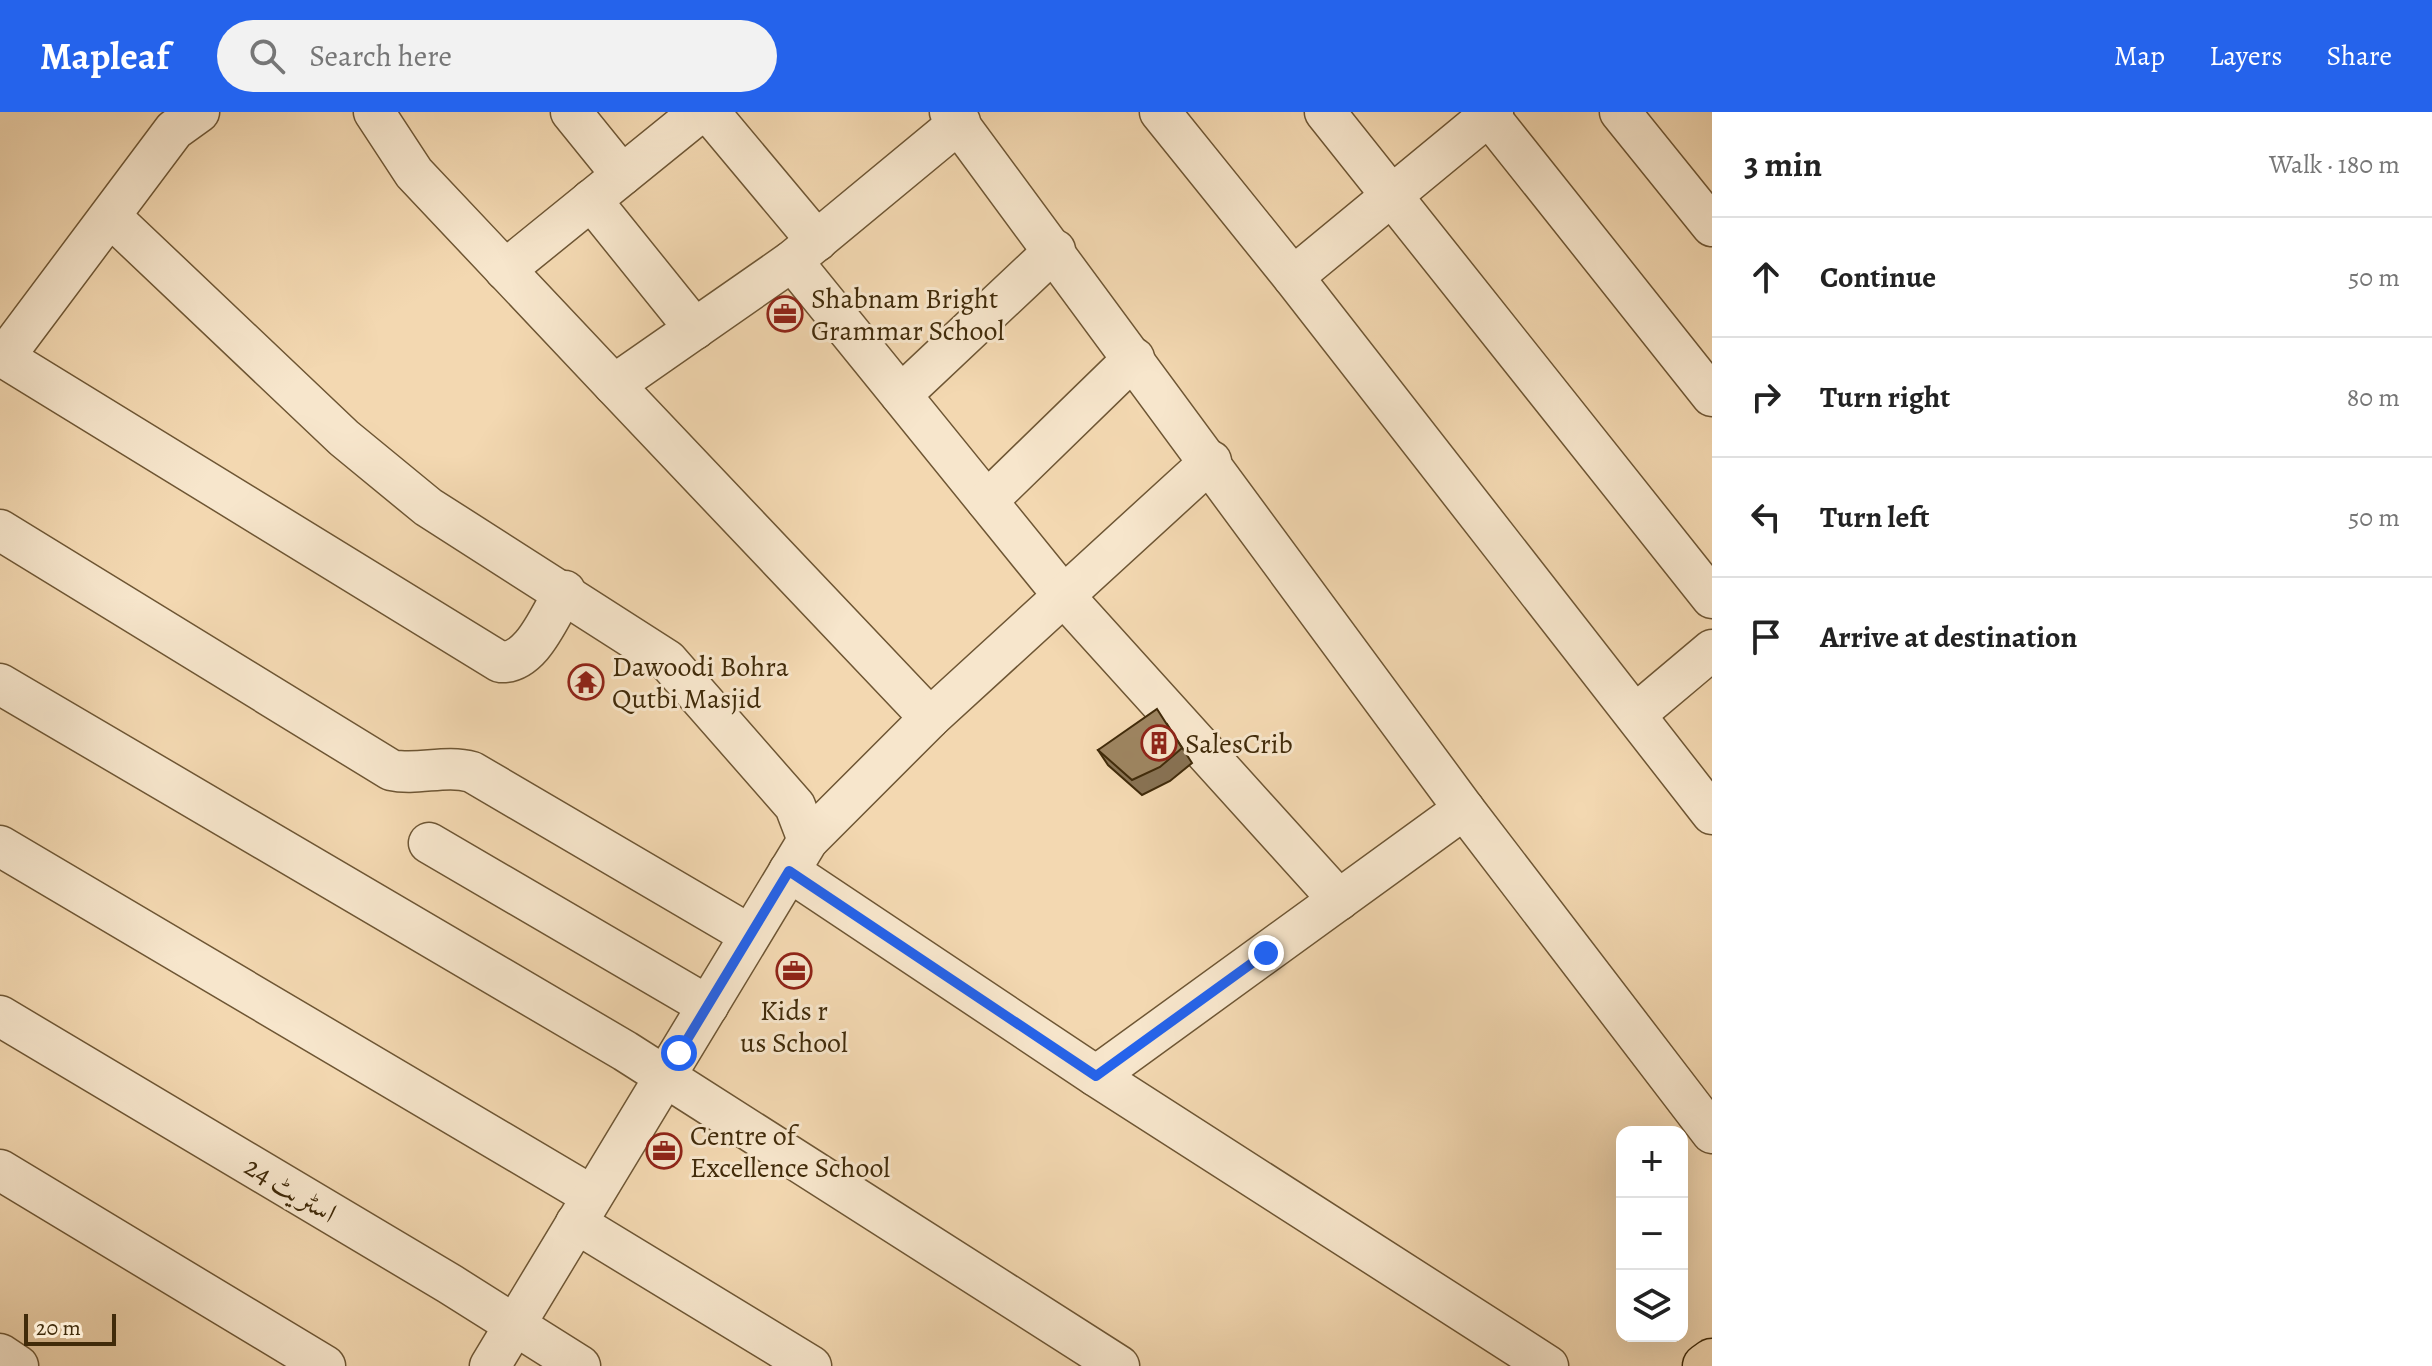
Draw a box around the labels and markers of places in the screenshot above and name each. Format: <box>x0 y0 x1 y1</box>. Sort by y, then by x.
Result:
place label: Shabnam Bright Grammar School <box>811 280 1005 350</box>
office icon: Shabnam Bright Grammar School <box>766 295 804 333</box>
place label: Dawoodi Bohra Qutbi Masjid <box>612 648 789 718</box>
temple icon: Dawoodi Bohra Qutbi Masjid <box>567 663 605 701</box>
building icon: SalesCrib <box>1140 724 1178 762</box>
place label: SalesCrib <box>1185 725 1293 763</box>
office icon: Kids r us School <box>775 952 813 990</box>
place label: Kids r us School <box>740 992 848 1062</box>
place label: Centre of Excellence School <box>690 1117 890 1187</box>
office icon: Centre of Excellence School <box>645 1132 683 1170</box>

